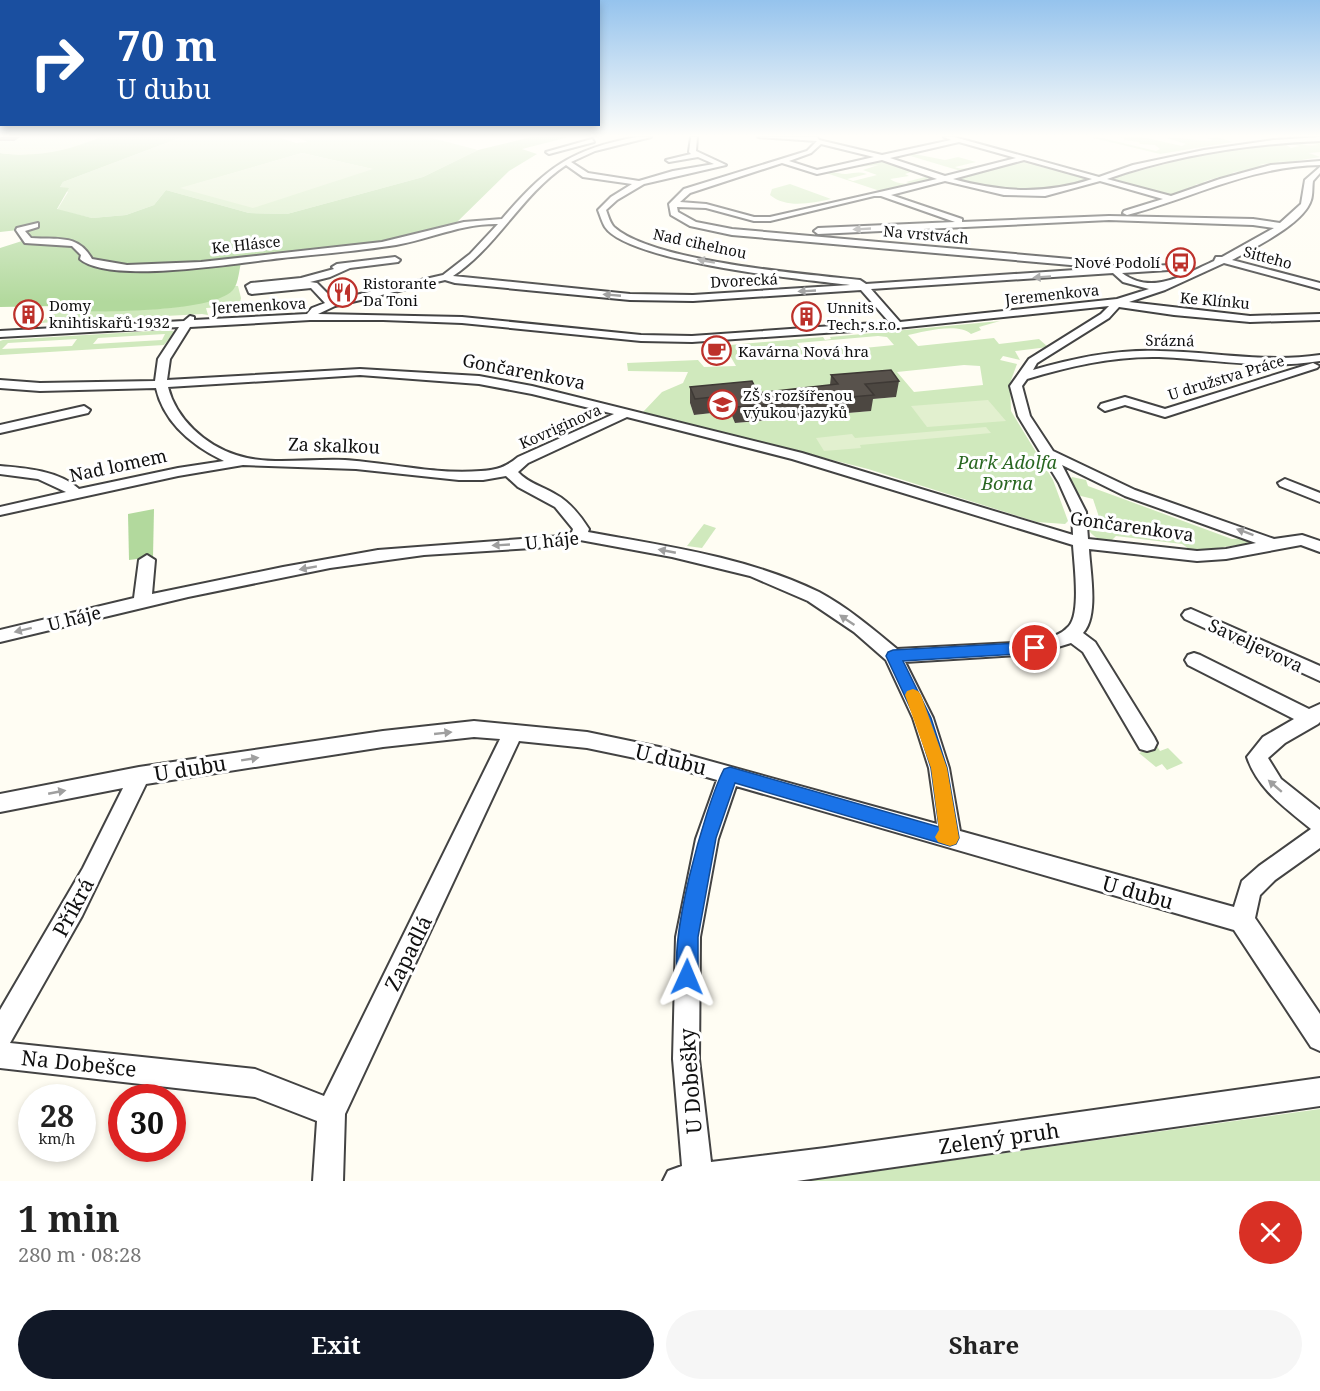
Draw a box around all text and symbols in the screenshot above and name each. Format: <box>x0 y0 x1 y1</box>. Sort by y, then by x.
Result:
text: 70 m <box>117 16 217 73</box>
icon: right <box>18 24 96 102</box>
text: U dubu <box>117 70 211 107</box>
street label: Na vrstvách <box>882 220 970 248</box>
street label: Nad cihelnou <box>651 223 749 263</box>
one-way arrow <box>852 224 871 233</box>
street label: Ke Hlásce <box>210 230 282 258</box>
street label: Sitteho <box>1241 241 1295 273</box>
bus stop icon: Nové Podolí <box>1165 246 1197 278</box>
place label: Nové Podolí <box>1074 252 1160 272</box>
one-way arrow <box>696 256 715 265</box>
street label: Dvorecká <box>710 268 778 292</box>
one-way arrow <box>1033 272 1052 282</box>
place label: Ristorante Da Toni <box>363 273 437 310</box>
restaurant icon: Ristorante Da Toni <box>326 276 358 308</box>
street label: Jeremenkova <box>1003 279 1100 309</box>
one-way arrow <box>797 287 816 296</box>
street label: Ke Klínku <box>1179 287 1251 313</box>
one-way arrow <box>602 290 621 300</box>
street label: Jeremenkova <box>210 293 307 318</box>
place label: Domy knihtiskařů 1932 <box>49 295 170 332</box>
place label: Unnits Tech, s.r.o. <box>827 297 900 334</box>
building icon: Domy knihtiskařů 1932 <box>12 298 44 330</box>
building icon: Unnits Tech, s.r.o. <box>790 300 822 332</box>
street label: Srázná <box>1145 330 1195 350</box>
cafe icon: Kavárna Nová hra <box>701 335 733 367</box>
place label: Kavárna Nová hra <box>738 341 869 361</box>
street label: Gončarenkova <box>461 347 587 395</box>
street label: U družstva Práce <box>1165 350 1287 404</box>
place label: ZŠ s rozšířenou výukou jazyků <box>743 385 853 422</box>
school or university icon: ZŠ s rozšířenou výukou jazyků <box>706 388 738 420</box>
street label: Kovriginova <box>516 399 604 453</box>
street label: Za skalkou <box>288 431 381 459</box>
street label: Nad lomem <box>67 443 169 487</box>
park label: Park Adolfa Borna <box>956 450 1057 495</box>
street label: Gončarenkova <box>1069 505 1195 547</box>
street label: U háje <box>524 525 580 555</box>
one-way arrow <box>1236 527 1254 537</box>
one-way arrow <box>492 540 511 549</box>
one-way arrow <box>657 546 676 555</box>
one-way arrow <box>298 563 317 572</box>
street label: U háje <box>45 600 103 636</box>
street label: Saveljevova <box>1205 613 1307 677</box>
one-way arrow <box>839 614 856 625</box>
pin <box>1009 622 1060 673</box>
one-way arrow <box>14 626 32 636</box>
icon: arrive <box>1018 631 1051 664</box>
one-way arrow <box>433 728 452 737</box>
street label: U dubu <box>632 737 710 781</box>
street label: U dubu <box>152 748 228 788</box>
one-way arrow <box>240 754 259 763</box>
one-way arrow <box>1267 779 1283 792</box>
one-way arrow <box>48 787 67 796</box>
street label: U dubu <box>1099 868 1177 916</box>
street label: Příkrá <box>46 873 100 941</box>
street label: Zapadlá <box>378 911 438 995</box>
position arrow <box>655 945 719 1009</box>
street label: U Dobešky <box>672 1027 708 1135</box>
street label: Na Dobešce <box>20 1043 138 1083</box>
speed limit sign: 30 <box>108 1084 186 1162</box>
text: 28 <box>40 1095 74 1136</box>
street label: Zelený pruh <box>937 1116 1061 1160</box>
text: km/h <box>39 1128 75 1148</box>
text: 1 min <box>18 1194 120 1243</box>
button: close <box>1239 1201 1302 1264</box>
text: 280 m · 08:28 <box>18 1241 141 1268</box>
button: Exit <box>18 1310 654 1379</box>
button: Share <box>666 1310 1302 1379</box>

